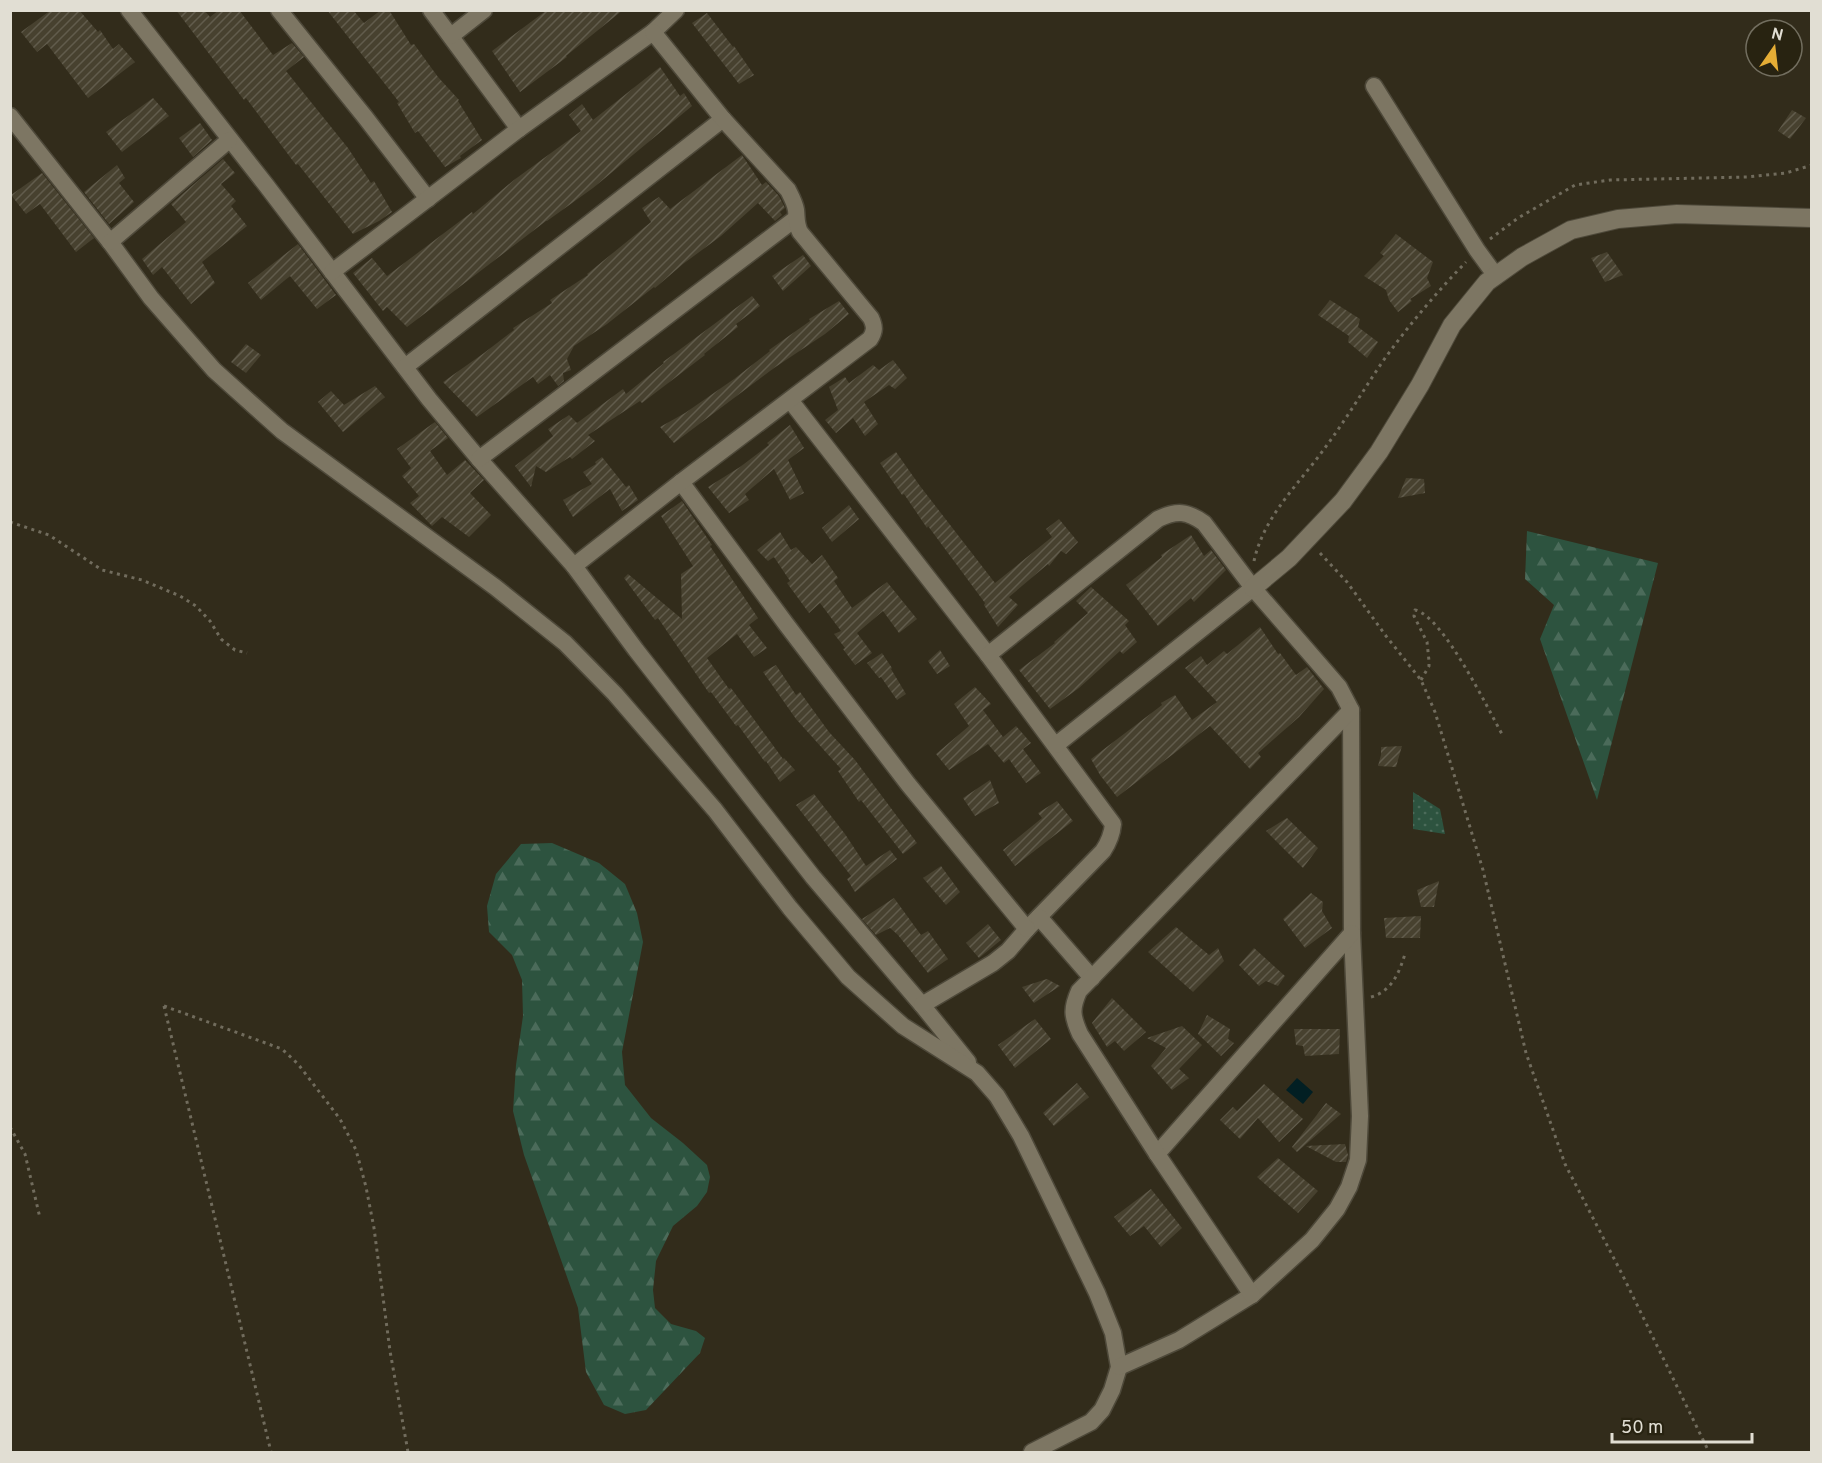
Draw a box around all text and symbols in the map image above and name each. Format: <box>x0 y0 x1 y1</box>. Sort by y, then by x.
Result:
north arrow <box>1744 18 1804 78</box>
text: N <box>1769 24 1785 46</box>
scale bar <box>1612 1406 1752 1444</box>
text: 50 m <box>1621 1417 1663 1440</box>

